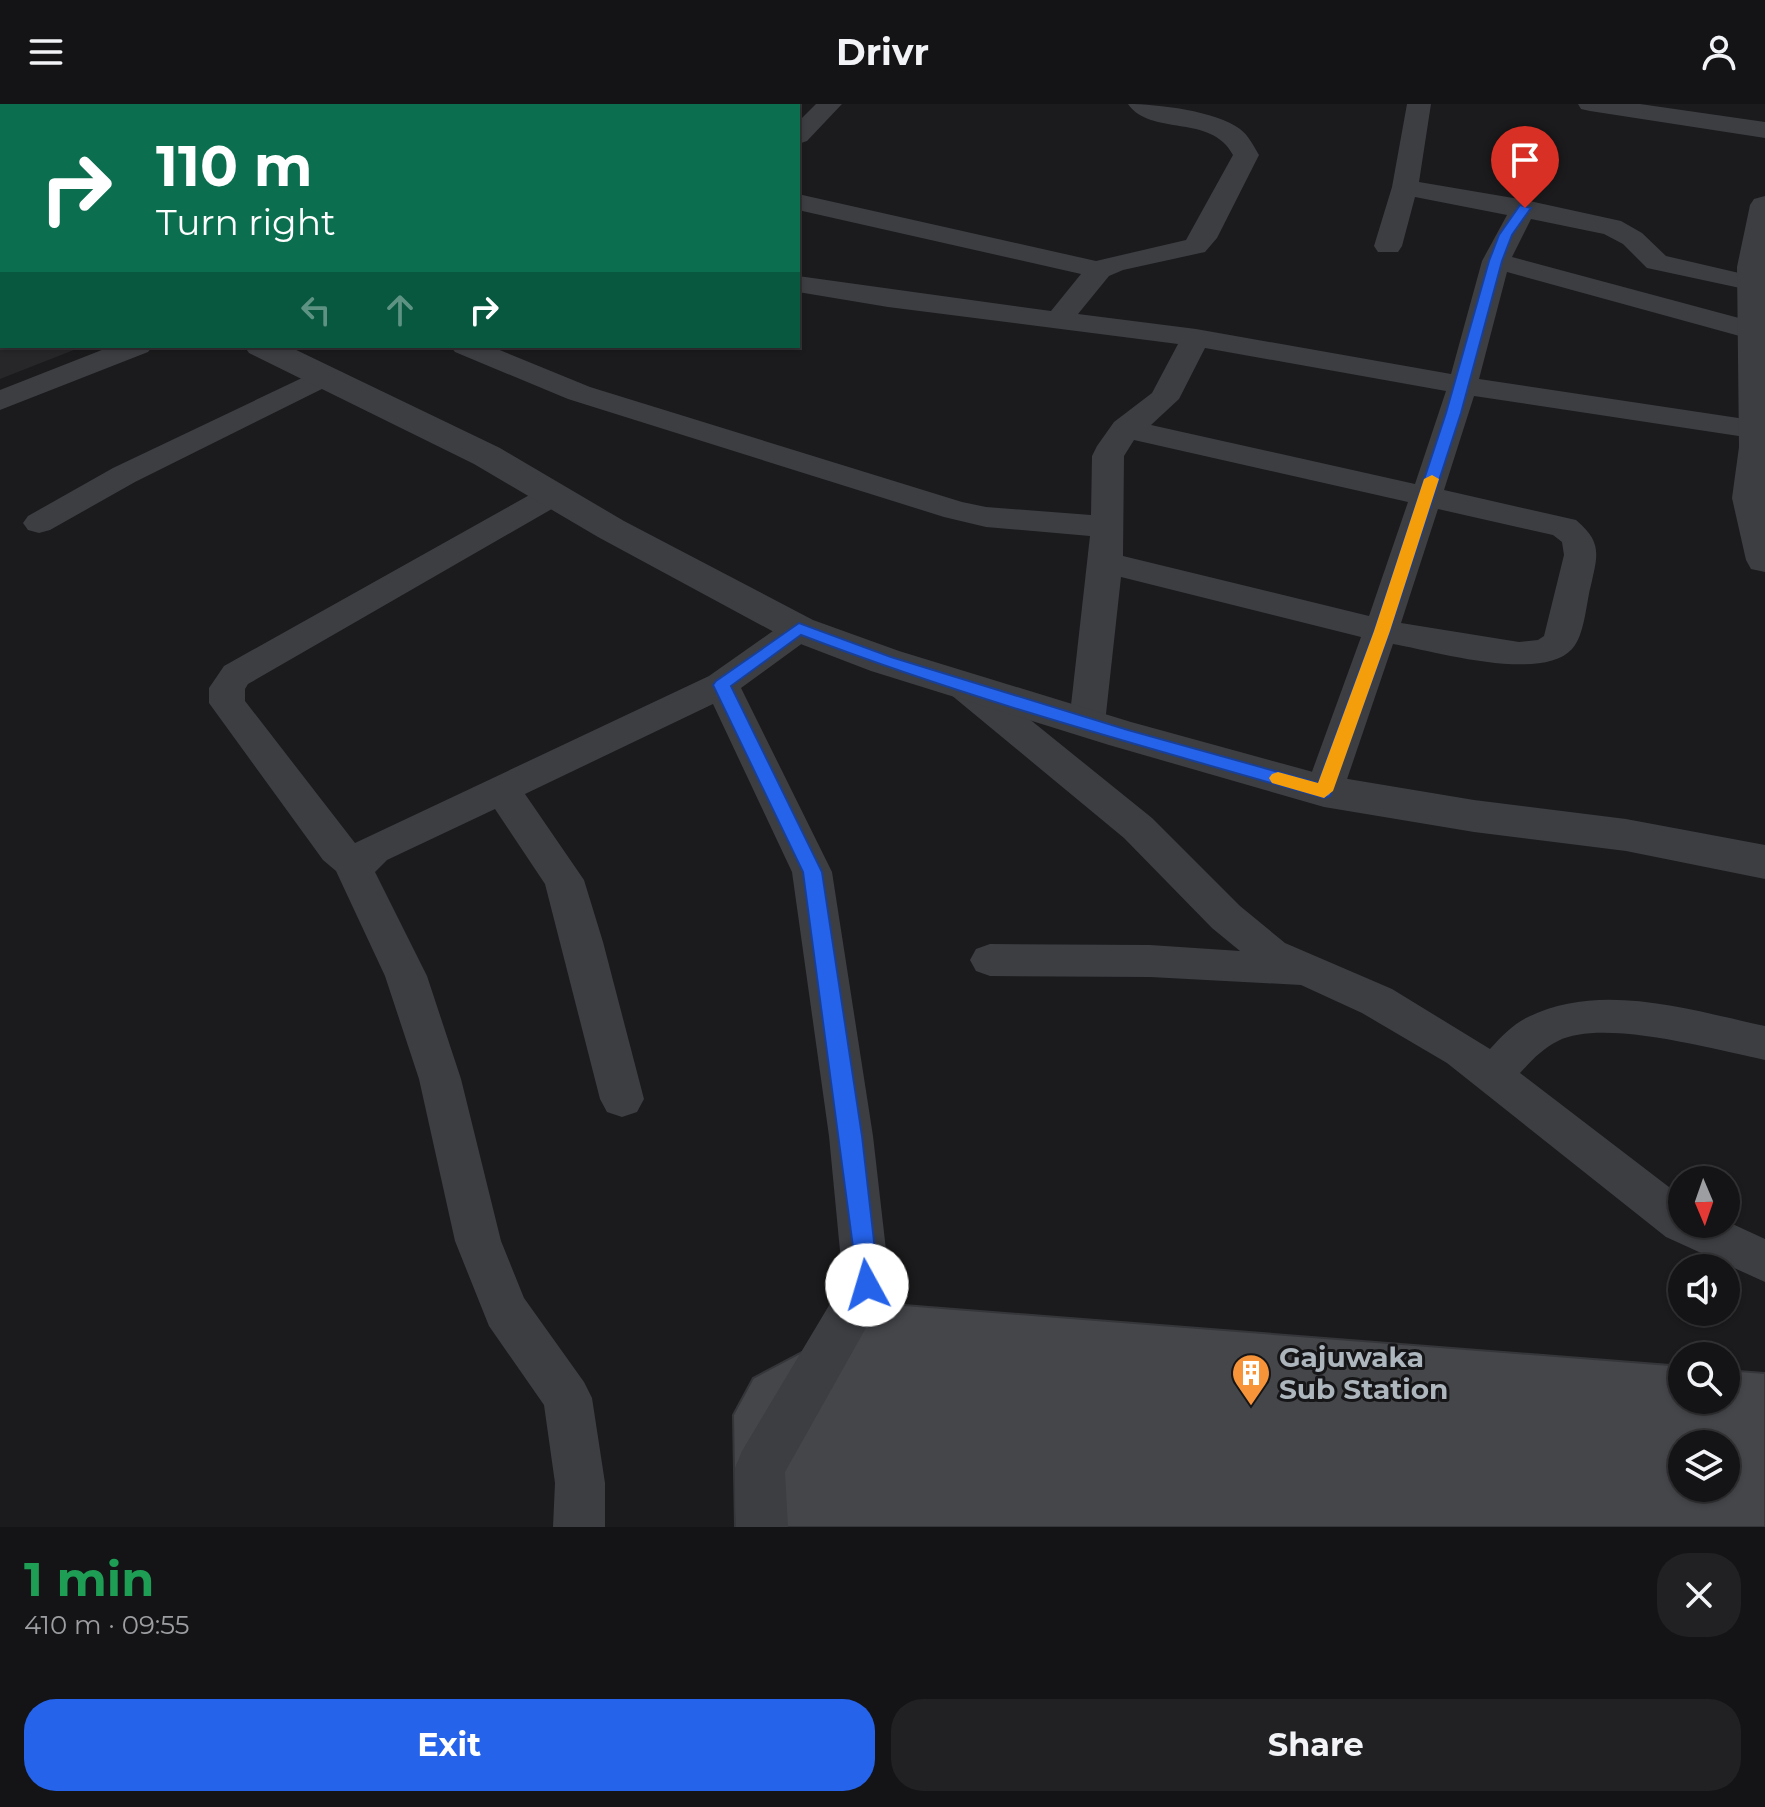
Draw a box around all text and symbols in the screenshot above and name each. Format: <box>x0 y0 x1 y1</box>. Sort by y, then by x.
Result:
icon: menu <box>24 30 68 74</box>
text: Drivr <box>836 30 929 74</box>
icon: person <box>1697 30 1741 74</box>
pin <box>1491 126 1559 208</box>
text: 110 m <box>156 132 313 200</box>
icon: right <box>24 136 128 240</box>
icon: arrive <box>1503 138 1547 182</box>
text: Turn right <box>156 200 336 244</box>
icon: left <box>294 288 338 332</box>
icon: ahead <box>378 288 422 332</box>
icon: right <box>462 288 506 332</box>
north arrow <box>1668 1166 1740 1238</box>
map controls <box>1668 1166 1740 1502</box>
position arrow <box>825 1243 909 1327</box>
button: sound <box>1668 1254 1740 1326</box>
place label: Gajuwaka Sub Station <box>1279 1340 1448 1406</box>
button: search <box>1668 1342 1740 1414</box>
building icon: Gajuwaka Sub Station <box>1230 1352 1272 1407</box>
button: layers <box>1668 1430 1740 1502</box>
text: 1 min <box>24 1550 154 1608</box>
button: close <box>1657 1553 1741 1637</box>
text: 410 m · 09:55 <box>24 1609 190 1641</box>
button: Exit <box>24 1699 875 1791</box>
button: Share <box>891 1699 1741 1791</box>

